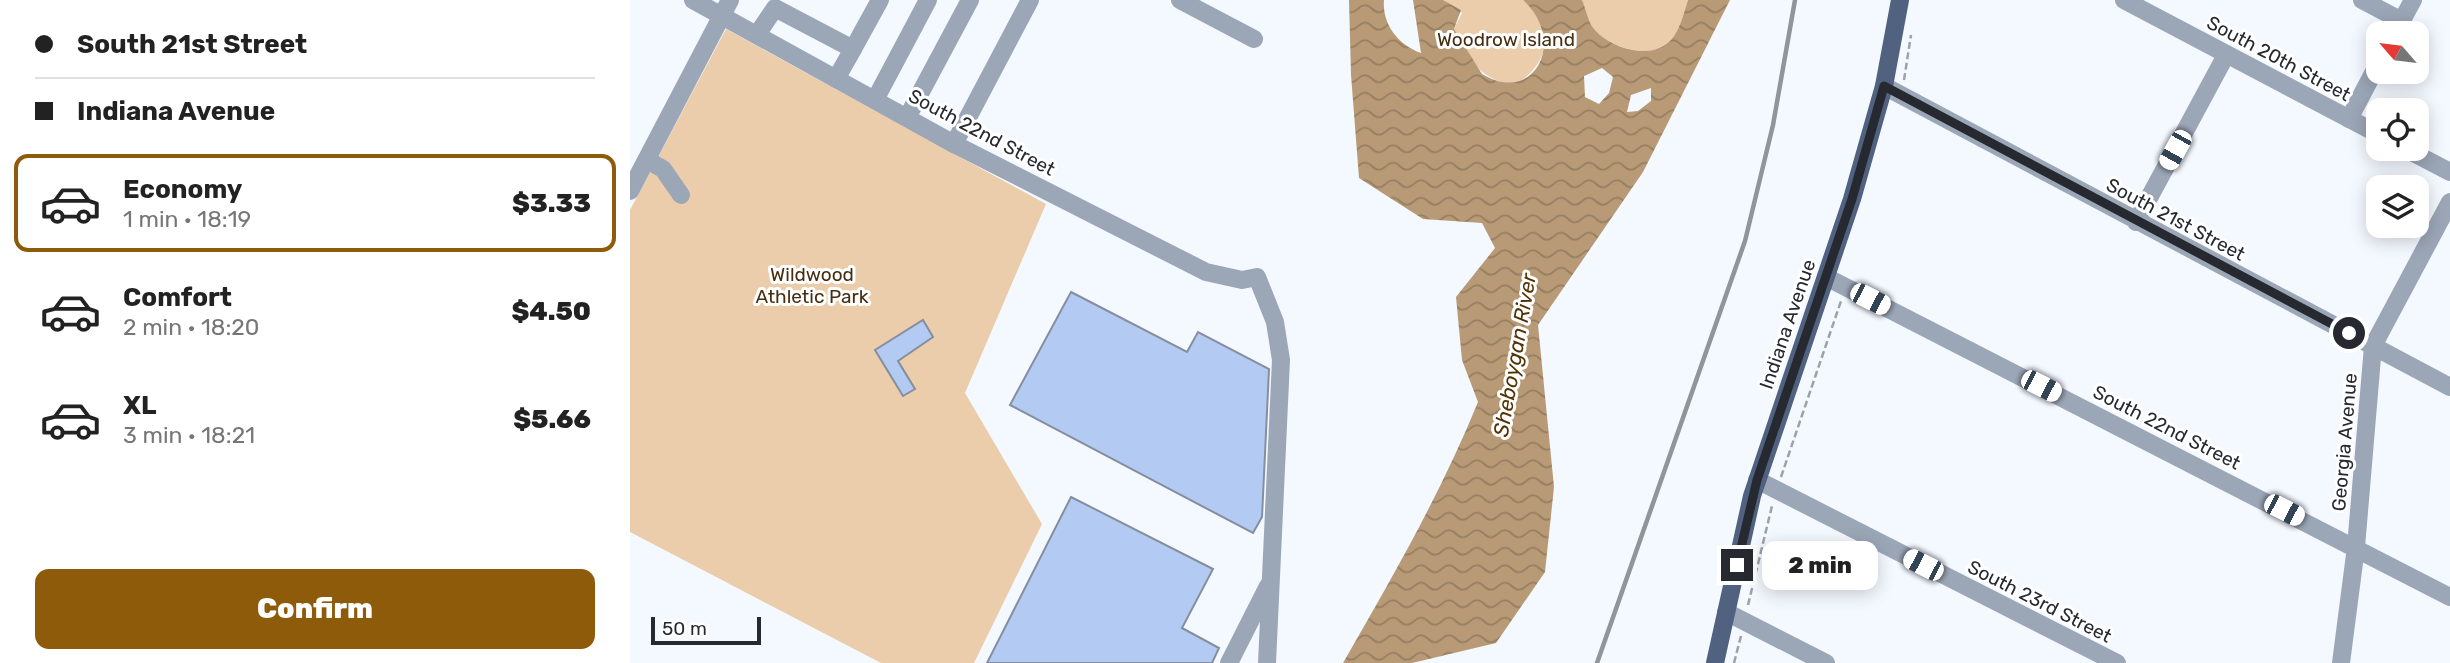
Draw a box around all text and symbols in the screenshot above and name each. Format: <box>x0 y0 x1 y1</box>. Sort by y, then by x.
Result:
street label: South 20th Street <box>2203 11 2355 106</box>
north arrow <box>2366 21 2429 84</box>
map controls <box>2366 21 2429 238</box>
park label: Woodrow Island <box>1437 28 1575 51</box>
text: South 21st Street <box>77 29 307 60</box>
street label: South 22nd Street <box>905 84 1059 181</box>
text: Indiana Avenue <box>77 96 275 127</box>
button: locate <box>2366 98 2429 161</box>
car <box>2156 127 2195 173</box>
icon: car <box>39 172 102 235</box>
street label: South 21st Street <box>2102 173 2250 266</box>
text: Economy <box>123 174 242 205</box>
button: layers <box>2366 175 2429 238</box>
text: $3.33 <box>512 188 591 219</box>
text: 1 min · 18:19 <box>123 205 251 233</box>
street label: Indiana Avenue <box>1754 256 1820 392</box>
park label: Wildwood Athletic Park <box>755 263 869 308</box>
water label: Sheboygan River <box>1488 270 1541 439</box>
icon: car <box>39 280 102 343</box>
car <box>1847 280 1894 318</box>
text: Comfort <box>123 282 232 313</box>
text: $4.50 <box>511 296 591 327</box>
text: 2 min · 18:20 <box>123 313 259 341</box>
route start <box>2333 317 2365 349</box>
car <box>2018 367 2065 405</box>
street label: Georgia Avenue <box>2327 372 2362 512</box>
street label: South 22nd Street <box>2089 380 2245 475</box>
icon: car <box>39 388 102 451</box>
text: XL <box>123 390 156 421</box>
text: $5.66 <box>513 404 591 435</box>
text: 3 min · 18:21 <box>123 421 255 449</box>
car <box>2261 491 2308 529</box>
callout: 2 min <box>1762 540 1877 590</box>
car <box>1900 546 1947 584</box>
route end <box>1721 549 1753 581</box>
text: 2 min <box>1788 551 1852 579</box>
street label: South 23rd Street <box>1964 555 2116 648</box>
button: Confirm <box>35 569 595 649</box>
scale bar <box>651 614 761 646</box>
text: 50 m <box>662 617 707 640</box>

